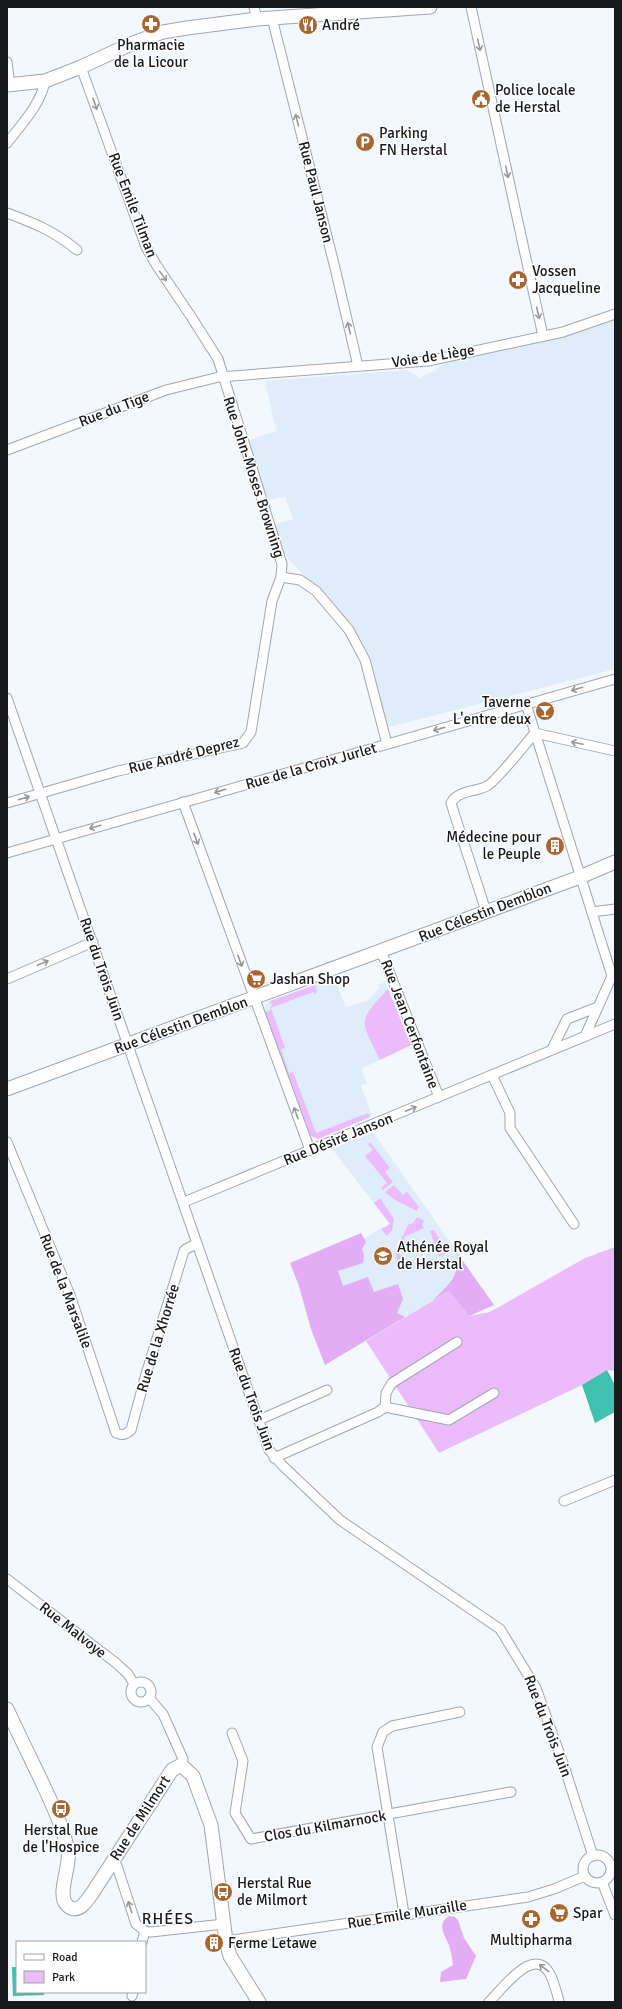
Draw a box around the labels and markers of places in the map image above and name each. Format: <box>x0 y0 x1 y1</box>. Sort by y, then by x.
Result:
pharmacy icon: Pharmacie de la Licour <box>140 13 162 35</box>
restaurant icon: André <box>297 14 319 36</box>
place label: André <box>322 16 360 34</box>
place label: Pharmacie de la Licour <box>114 36 189 71</box>
place label: Police locale de Herstal <box>495 81 576 116</box>
public building icon: Police locale de Herstal <box>470 88 492 110</box>
place label: Parking FN Herstal <box>379 124 447 159</box>
parking icon: Parking FN Herstal <box>354 131 376 153</box>
place label: Vossen Jacqueline <box>532 262 601 297</box>
pharmacy icon: Vossen Jacqueline <box>507 269 529 291</box>
place label: Taverne L'entre deux <box>453 693 531 728</box>
bar icon: Taverne L'entre deux <box>534 700 556 722</box>
place label: Médecine pour le Peuple <box>446 828 541 863</box>
building icon: Médecine pour le Peuple <box>544 835 566 857</box>
supermarket icon: Jashan Shop <box>245 968 267 990</box>
place label: Jashan Shop <box>270 970 350 988</box>
place label: Athénée Royal de Herstal <box>397 1238 489 1273</box>
school or university icon: Athénée Royal de Herstal <box>372 1245 394 1267</box>
bus stop icon: Herstal Rue de l'Hospice <box>50 1798 72 1820</box>
place label: Herstal Rue de l'Hospice <box>23 1821 99 1856</box>
place label: Herstal Rue de Milmort <box>237 1874 312 1909</box>
bus stop icon: Herstal Rue de Milmort <box>212 1881 234 1903</box>
supermarket icon: Spar <box>548 1902 570 1924</box>
place label: Spar <box>573 1904 603 1922</box>
pharmacy icon: Multipharma <box>520 1908 542 1930</box>
place label: Multipharma <box>490 1931 572 1949</box>
building icon: Ferme Letawe <box>203 1932 225 1954</box>
place label: Ferme Letawe <box>228 1934 317 1952</box>

